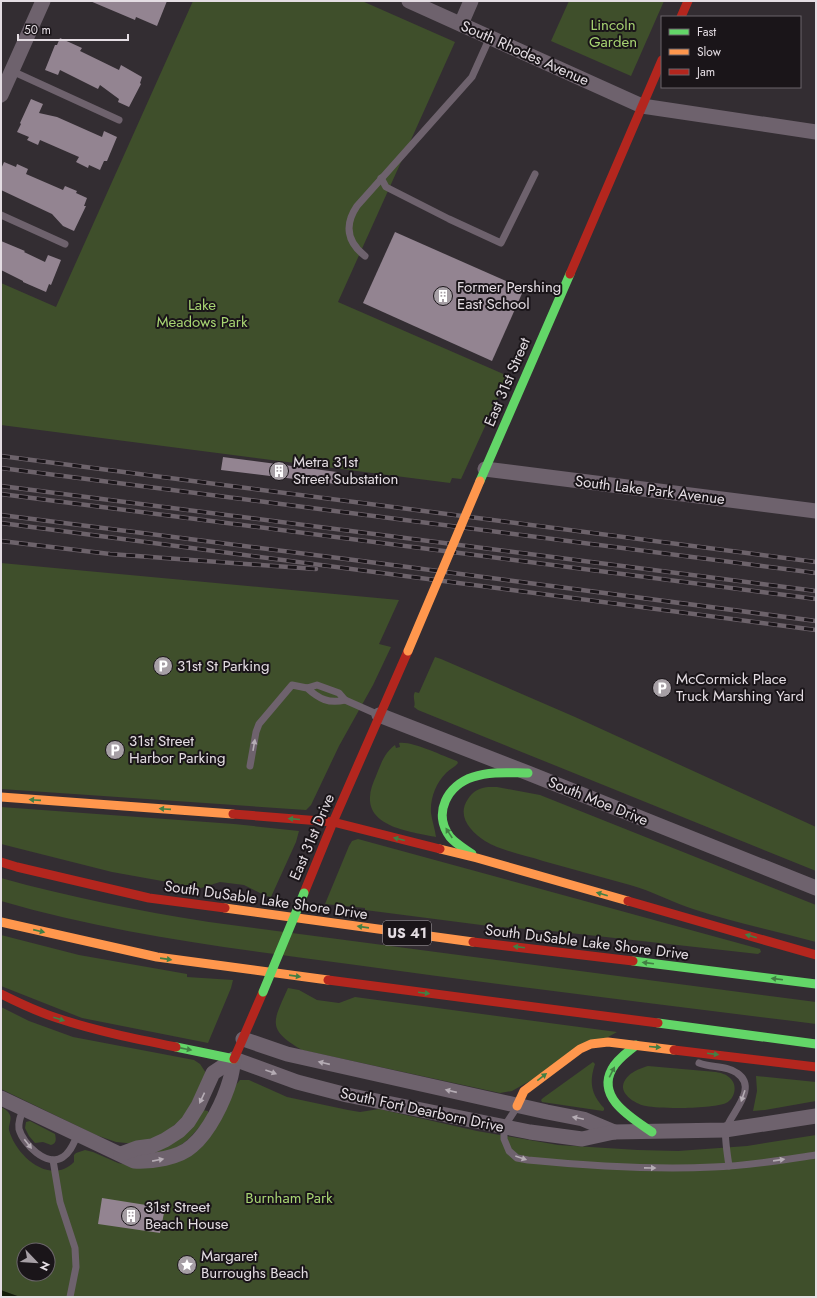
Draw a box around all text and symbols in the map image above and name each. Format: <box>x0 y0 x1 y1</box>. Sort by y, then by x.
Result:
park label: Lincoln Garden <box>589 14 637 53</box>
street label: South Rhodes Avenue <box>457 15 593 91</box>
scale bar <box>18 16 128 42</box>
legend <box>661 16 801 88</box>
text: 50 m <box>24 21 51 39</box>
text: Fast <box>697 23 716 41</box>
text: Slow <box>697 43 722 61</box>
text: Jam <box>695 63 715 81</box>
place label: Former Pershing East School <box>457 276 561 315</box>
building icon: Former Pershing East School <box>432 285 454 307</box>
park label: Lake Meadows Park <box>156 294 248 333</box>
street label: East 31st Street <box>478 334 536 430</box>
place label: Metra 31st Street Substation <box>293 451 398 490</box>
building icon: Metra 31st Street Substation <box>268 460 290 482</box>
street label: South Lake Park Avenue <box>574 470 726 510</box>
parking icon: 31st St Parking <box>152 655 174 677</box>
place label: 31st St Parking <box>177 655 269 677</box>
place label: McCormick Place Truck Marshing Yard <box>676 668 804 707</box>
parking icon: McCormick Place Truck Marshing Yard <box>651 677 673 699</box>
place label: 31st Street Harbor Parking <box>129 730 226 769</box>
one-way arrow <box>251 738 257 751</box>
parking icon: 31st Street Harbor Parking <box>104 739 126 761</box>
street label: South Moe Drive <box>545 771 652 831</box>
street label: East 31st Drive <box>284 790 340 884</box>
one-way arrow <box>29 796 41 803</box>
one-way arrow <box>159 806 171 813</box>
one-way arrow <box>288 816 300 823</box>
one-way arrow <box>445 827 452 839</box>
one-way arrow <box>393 835 405 841</box>
street label: South DuSable Lake Shore Drive <box>163 875 369 925</box>
one-way arrow <box>596 891 608 897</box>
street label: South DuSable Lake Shore Drive <box>484 919 691 965</box>
road number: US 41 <box>383 921 431 945</box>
one-way arrow <box>357 924 369 930</box>
one-way arrow <box>33 928 45 934</box>
one-way arrow <box>745 933 758 939</box>
one-way arrow <box>513 944 525 950</box>
one-way arrow <box>160 955 172 962</box>
one-way arrow <box>642 960 654 966</box>
one-way arrow <box>289 973 301 979</box>
one-way arrow <box>771 976 783 983</box>
one-way arrow <box>418 990 430 996</box>
one-way arrow <box>54 1016 66 1022</box>
one-way arrow <box>649 1044 661 1051</box>
one-way arrow <box>180 1046 192 1052</box>
one-way arrow <box>707 1051 719 1057</box>
one-way arrow <box>318 1059 330 1065</box>
one-way arrow <box>609 1067 615 1078</box>
one-way arrow <box>265 1070 277 1076</box>
one-way arrow <box>536 1073 547 1081</box>
street label: South Fort Dearborn Drive <box>338 1082 506 1138</box>
one-way arrow <box>445 1088 457 1094</box>
one-way arrow <box>740 1091 746 1103</box>
one-way arrow <box>199 1093 205 1104</box>
one-way arrow <box>572 1115 584 1121</box>
one-way arrow <box>24 1138 33 1149</box>
one-way arrow <box>515 1155 527 1161</box>
one-way arrow <box>151 1156 164 1162</box>
one-way arrow <box>773 1157 785 1163</box>
one-way arrow <box>644 1165 657 1171</box>
park label: Burnham Park <box>245 1187 333 1209</box>
place label: 31st Street Beach House <box>145 1196 229 1235</box>
building icon: 31st Street Beach House <box>120 1205 142 1227</box>
north arrow <box>16 1242 56 1282</box>
place label: Margaret Burroughs Beach <box>201 1245 309 1284</box>
place icon: Margaret Burroughs Beach <box>176 1254 198 1276</box>
text: N <box>36 1259 54 1274</box>

